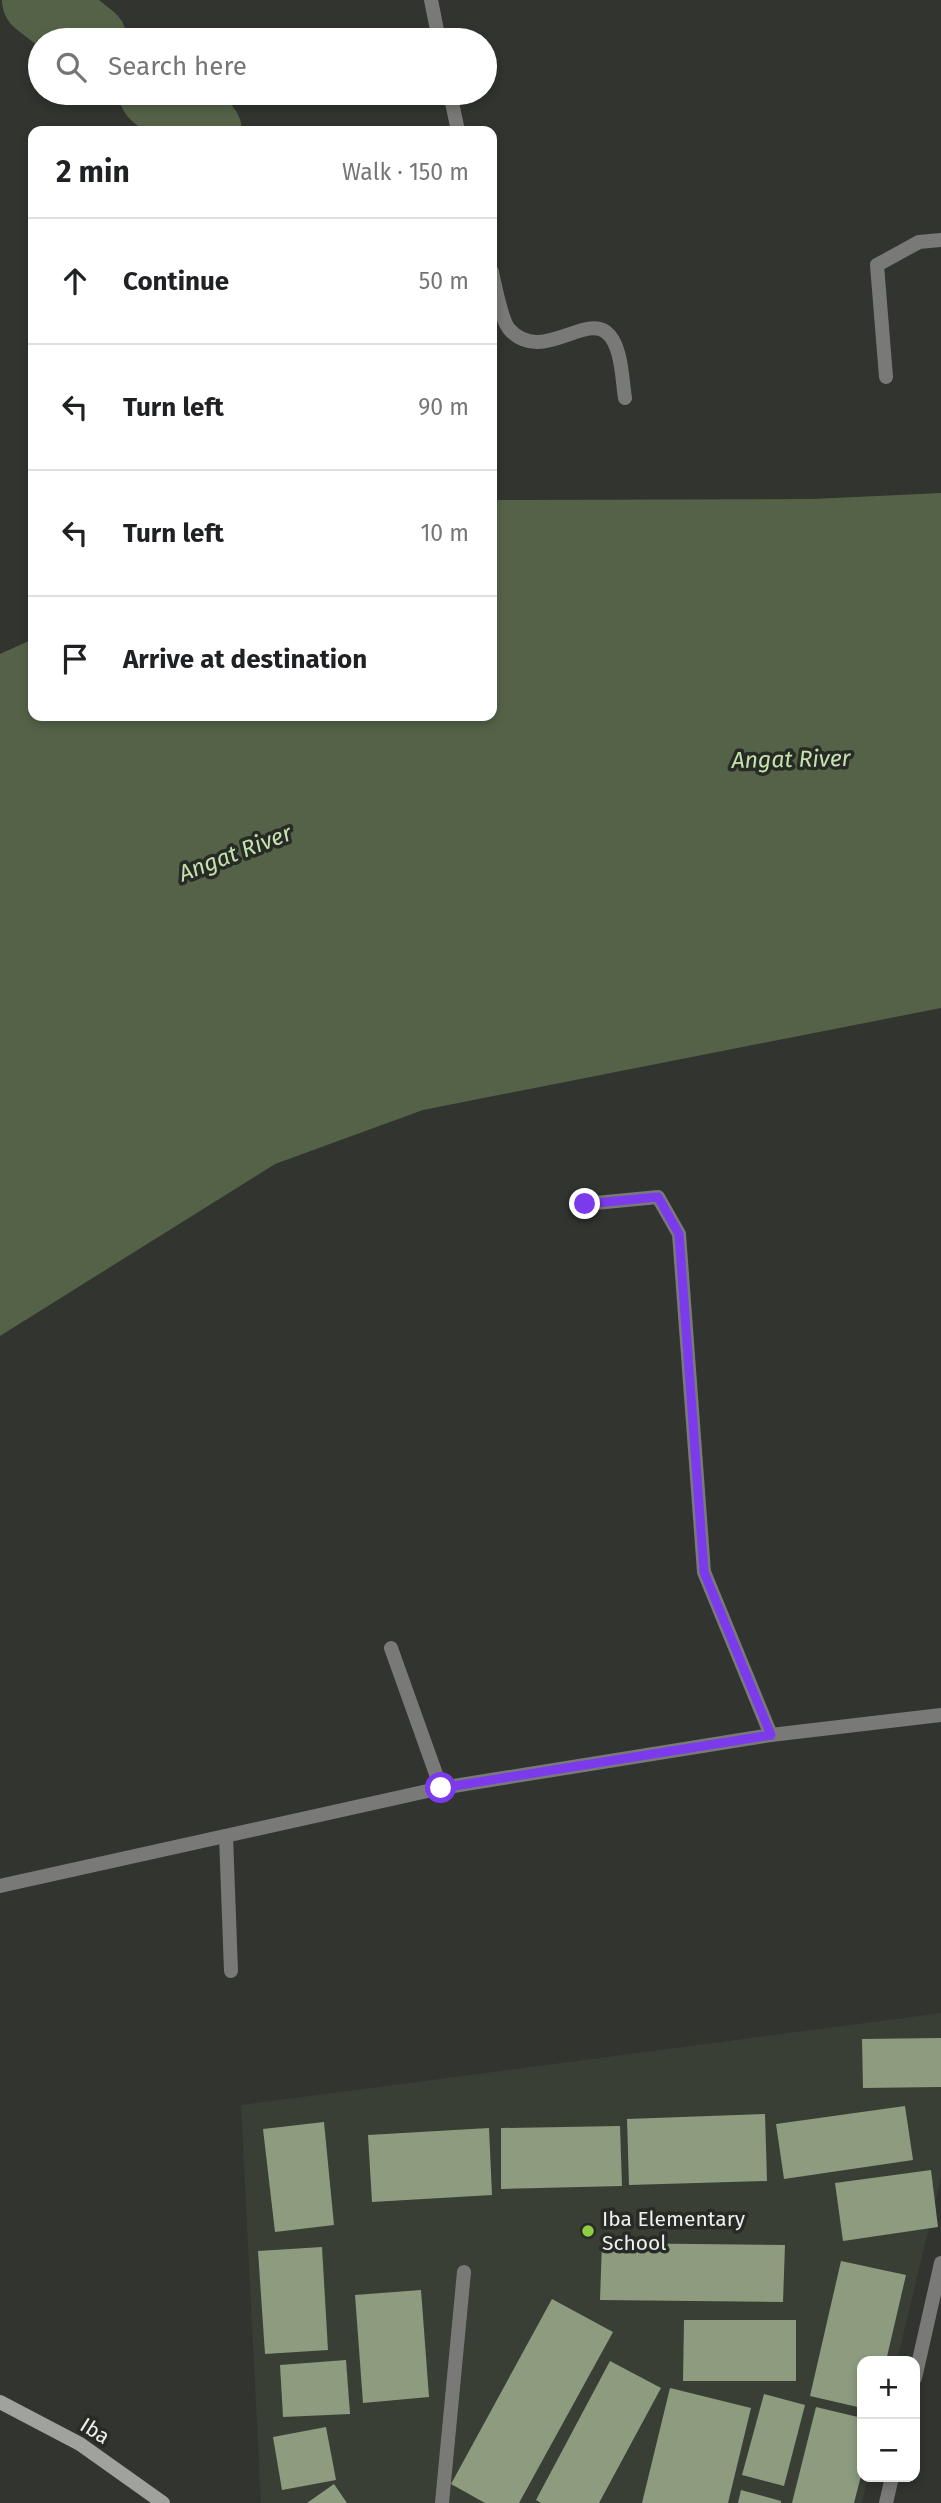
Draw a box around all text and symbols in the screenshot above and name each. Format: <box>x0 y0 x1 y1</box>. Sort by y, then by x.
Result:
search box <box>28 28 497 105</box>
icon: search <box>52 48 90 86</box>
text: Search here <box>108 51 247 82</box>
text: 2 min <box>56 154 130 190</box>
text: Walk · 150 m <box>342 158 469 186</box>
icon: ahead <box>56 262 94 300</box>
text: Continue <box>123 266 229 297</box>
text: 50 m <box>419 267 469 295</box>
icon: left <box>56 388 94 426</box>
text: Turn left <box>123 392 224 423</box>
text: 90 m <box>418 393 469 421</box>
icon: left <box>56 514 94 552</box>
text: Turn left <box>123 518 224 549</box>
text: 10 m <box>420 519 469 547</box>
icon: arrive <box>56 640 94 678</box>
text: Arrive at destination <box>123 644 367 675</box>
water label: Angat River <box>730 744 852 774</box>
water label: Angat River <box>174 818 297 888</box>
route end <box>569 1188 600 1219</box>
route start <box>425 1772 456 1803</box>
place label: Iba Elementary School <box>602 2206 746 2256</box>
marker: Iba Elementary School <box>580 2223 596 2239</box>
map controls <box>857 2356 920 2482</box>
button: + <box>857 2356 920 2419</box>
street label: Iba <box>75 2412 115 2450</box>
button: − <box>857 2419 920 2482</box>

